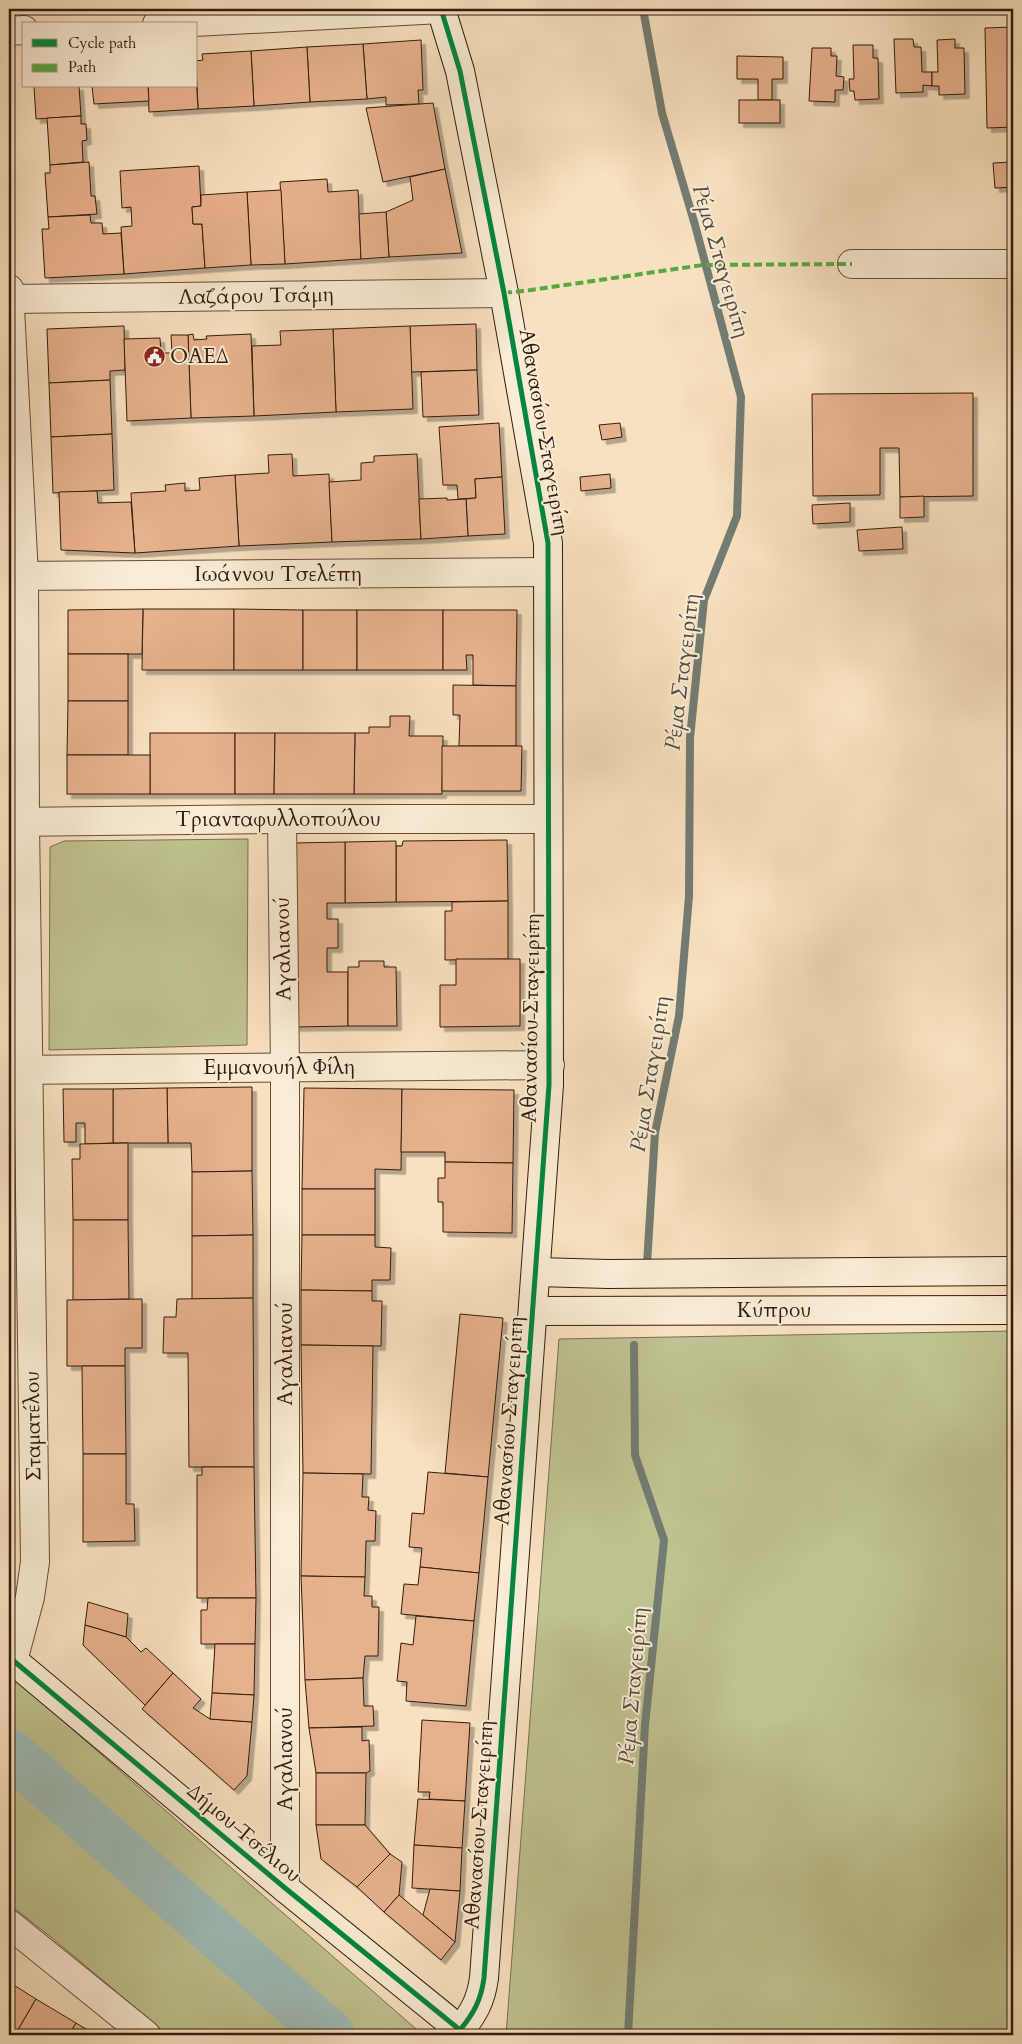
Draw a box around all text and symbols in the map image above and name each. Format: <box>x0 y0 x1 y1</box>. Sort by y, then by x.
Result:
legend <box>22 22 198 88</box>
text: Cycle path <box>68 33 137 53</box>
text: Path <box>68 57 97 77</box>
water label: Ρέμα Σταγειρίτη <box>685 181 757 341</box>
street label: Λαζάρου Τσάμη <box>178 280 334 312</box>
street label: Αθανασίου Σταγειρίτη <box>512 326 576 538</box>
place label: ΟΑΕΔ <box>170 342 229 371</box>
public building icon: ΟΑΕΔ <box>142 344 166 368</box>
street label: Ιωάννου Τσελέπη <box>194 560 362 589</box>
water label: Ρέμα Σταγειρίτη <box>657 592 707 752</box>
street label: Τριανταφυλλοπούλου <box>175 805 381 834</box>
street label: Αγαλιανού <box>268 897 298 1001</box>
street label: Αθανασίου Σταγειρίτη <box>515 913 547 1123</box>
water label: Ρέμα Σταγειρίτη <box>623 994 677 1154</box>
street label: Εμμανουήλ Φίλη <box>203 1053 355 1082</box>
street label: Κύπρου <box>737 1296 811 1325</box>
street label: Αγαλιανού <box>271 1302 300 1406</box>
street label: Αθανασίου Σταγειρίτη <box>487 1316 531 1526</box>
street label: Σταματέλου <box>18 1371 48 1481</box>
water label: Ρέμα Σταγειρίτη <box>611 1606 655 1766</box>
street label: Αγαλιανού <box>271 1707 300 1811</box>
street label: Αθανασίου Σταγειρίτη <box>457 1720 501 1930</box>
street label: Δήμου Τσέλιου <box>181 1777 307 1889</box>

